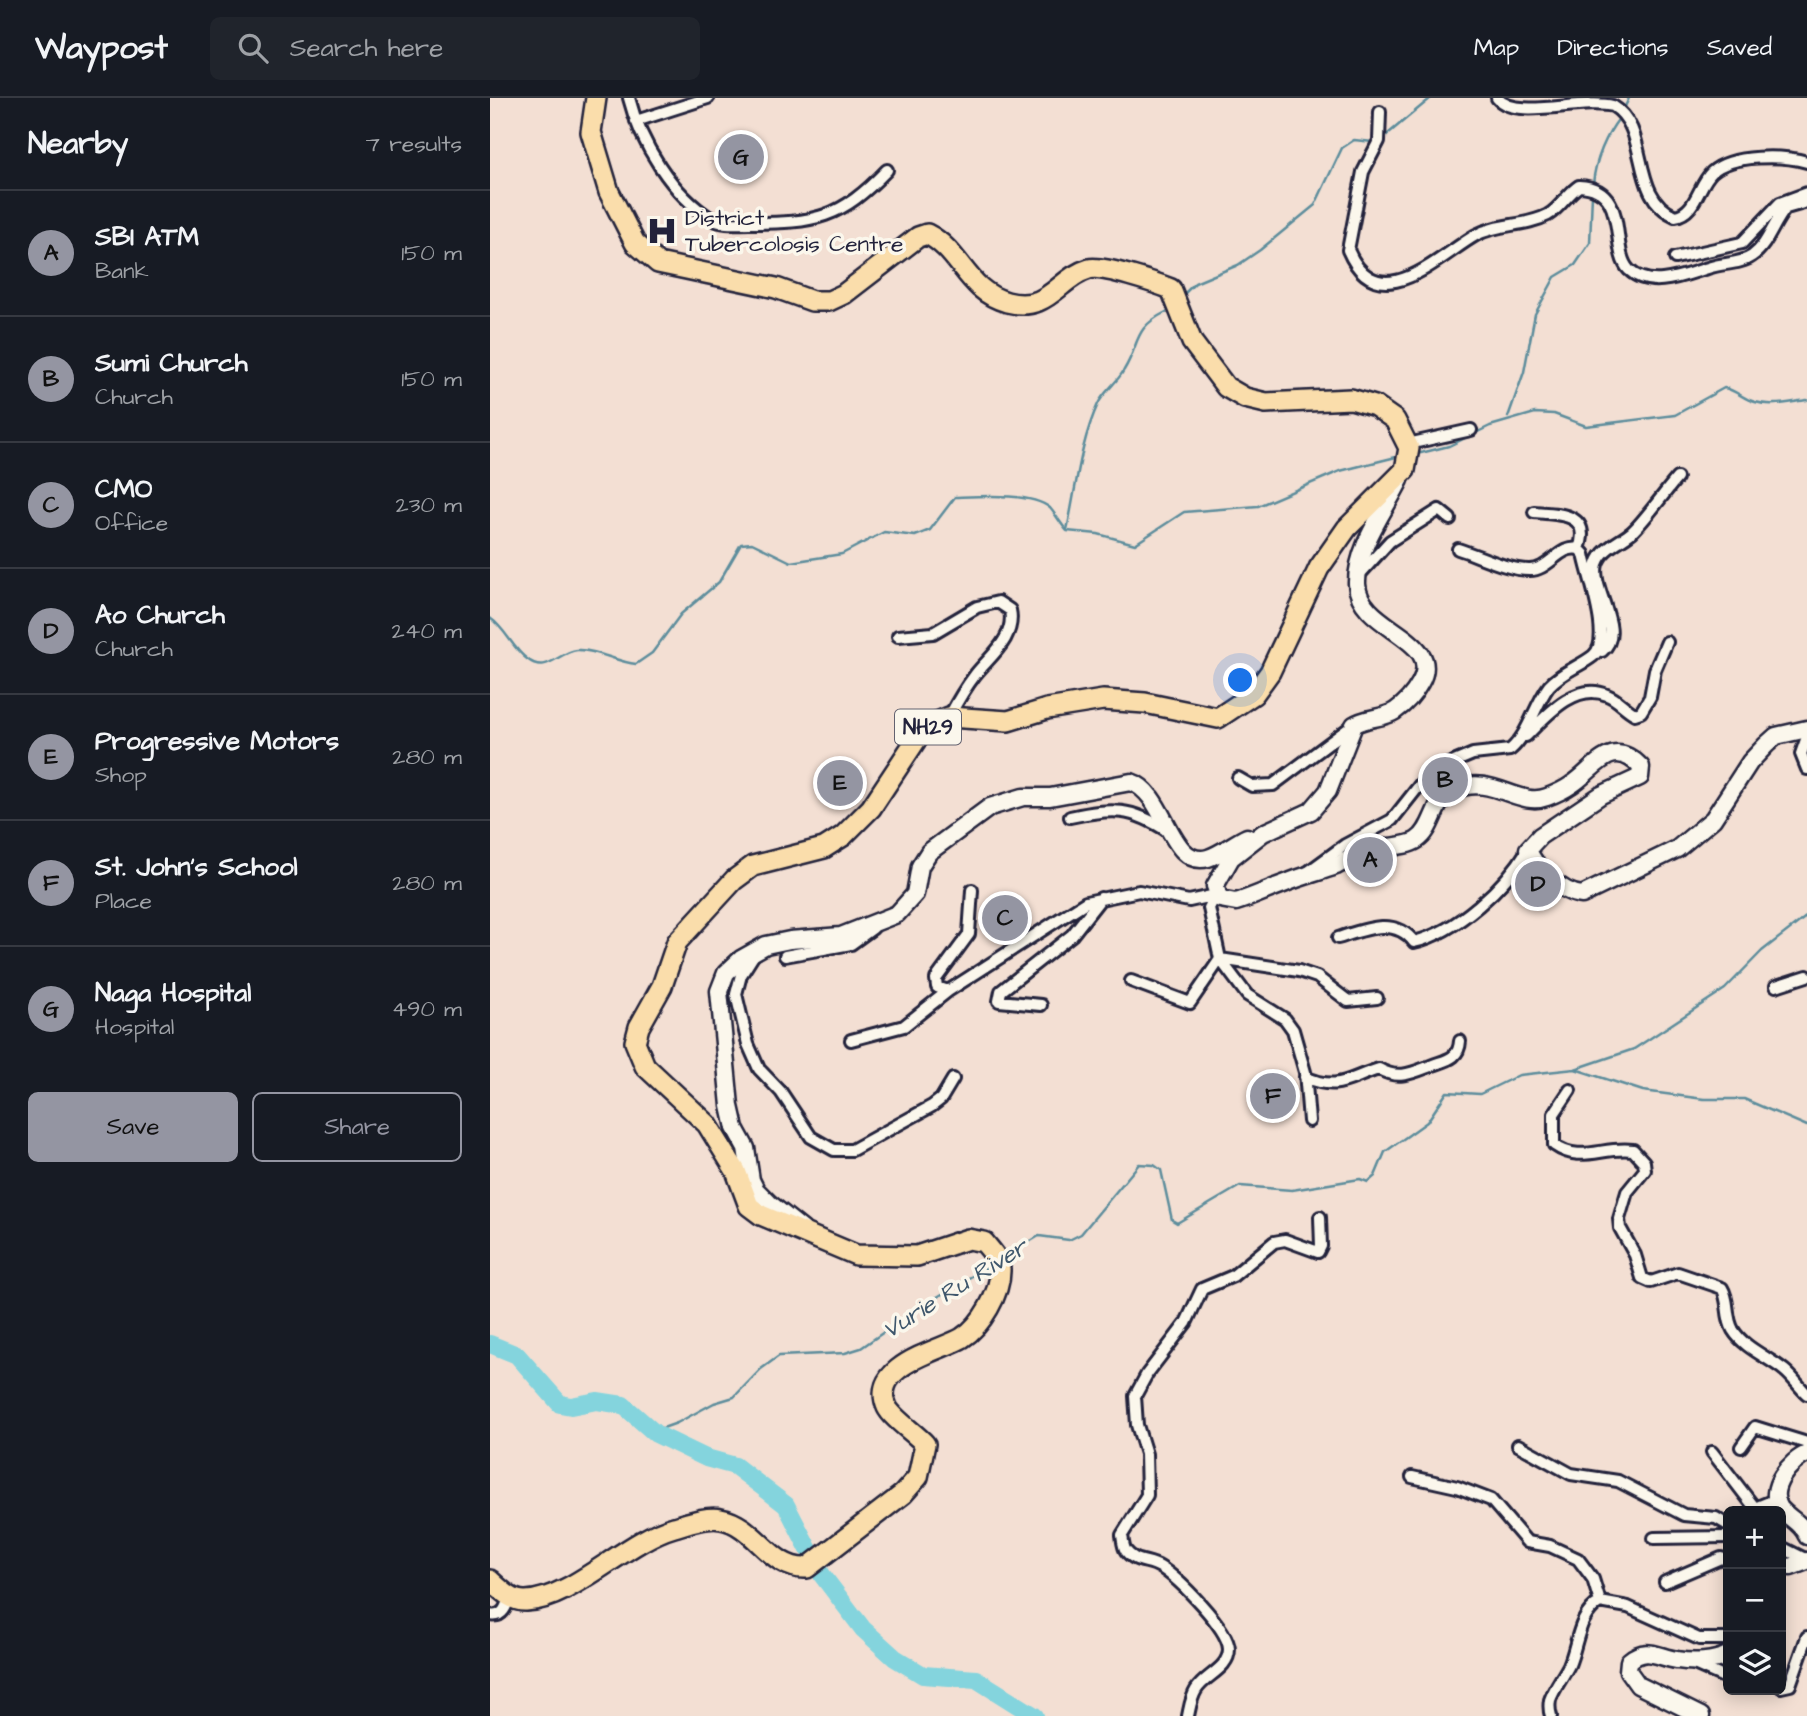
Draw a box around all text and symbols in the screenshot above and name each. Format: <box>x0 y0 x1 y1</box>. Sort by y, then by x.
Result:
search box <box>210 17 700 80</box>
text: Waypost <box>35 25 168 71</box>
icon: search <box>234 29 272 67</box>
text: Search here <box>290 30 443 66</box>
text: Map <box>1474 31 1519 65</box>
text: Directions <box>1557 31 1669 65</box>
text: Saved <box>1707 31 1772 65</box>
text: Nearby <box>28 123 128 165</box>
text: 7 results <box>366 128 462 160</box>
pin: G <box>718 131 764 183</box>
place label: District Tubercolosis Centre <box>685 202 904 260</box>
hospital icon: District Tubercolosis Centre <box>645 214 679 248</box>
text: SBI ATM <box>95 219 199 255</box>
text: A <box>44 237 58 269</box>
text: 150 m <box>401 237 462 269</box>
text: Bank <box>95 255 149 287</box>
text: Sumi Church <box>95 345 248 381</box>
text: B <box>43 363 59 395</box>
text: 150 m <box>401 363 462 395</box>
text: Church <box>95 381 173 413</box>
text: CMO <box>95 471 152 507</box>
text: C <box>43 489 59 521</box>
text: 230 m <box>396 489 462 521</box>
text: Office <box>95 507 168 539</box>
text: Ao Church <box>95 597 225 633</box>
text: D <box>44 615 58 647</box>
text: 240 m <box>392 615 462 647</box>
text: Church <box>95 633 173 665</box>
your location <box>1223 663 1257 697</box>
road number: NH29 <box>895 710 961 744</box>
text: Progressive Motors <box>95 723 339 759</box>
text: E <box>44 741 58 773</box>
text: 280 m <box>392 741 462 773</box>
pin: B <box>1422 754 1468 806</box>
pin: E <box>817 757 863 809</box>
text: Shop <box>95 759 147 791</box>
pin: A <box>1347 834 1393 886</box>
text: St. John's School <box>95 849 298 885</box>
pin: D <box>1515 858 1561 910</box>
text: F <box>43 867 59 899</box>
text: 280 m <box>392 867 462 899</box>
text: Place <box>95 885 152 917</box>
pin: C <box>982 892 1028 944</box>
text: Naga Hospital <box>95 975 251 1011</box>
text: G <box>43 993 59 1025</box>
text: 490 m <box>392 993 462 1025</box>
text: Hospital <box>95 1011 174 1043</box>
pin: F <box>1250 1070 1296 1122</box>
button: Save <box>28 1092 238 1162</box>
button: Share <box>252 1092 462 1162</box>
water label: Vurie Ru River <box>876 1229 1036 1347</box>
map controls <box>1723 1506 1786 1695</box>
button: + <box>1723 1506 1786 1569</box>
button: − <box>1723 1569 1786 1632</box>
button: layers <box>1723 1632 1786 1695</box>

